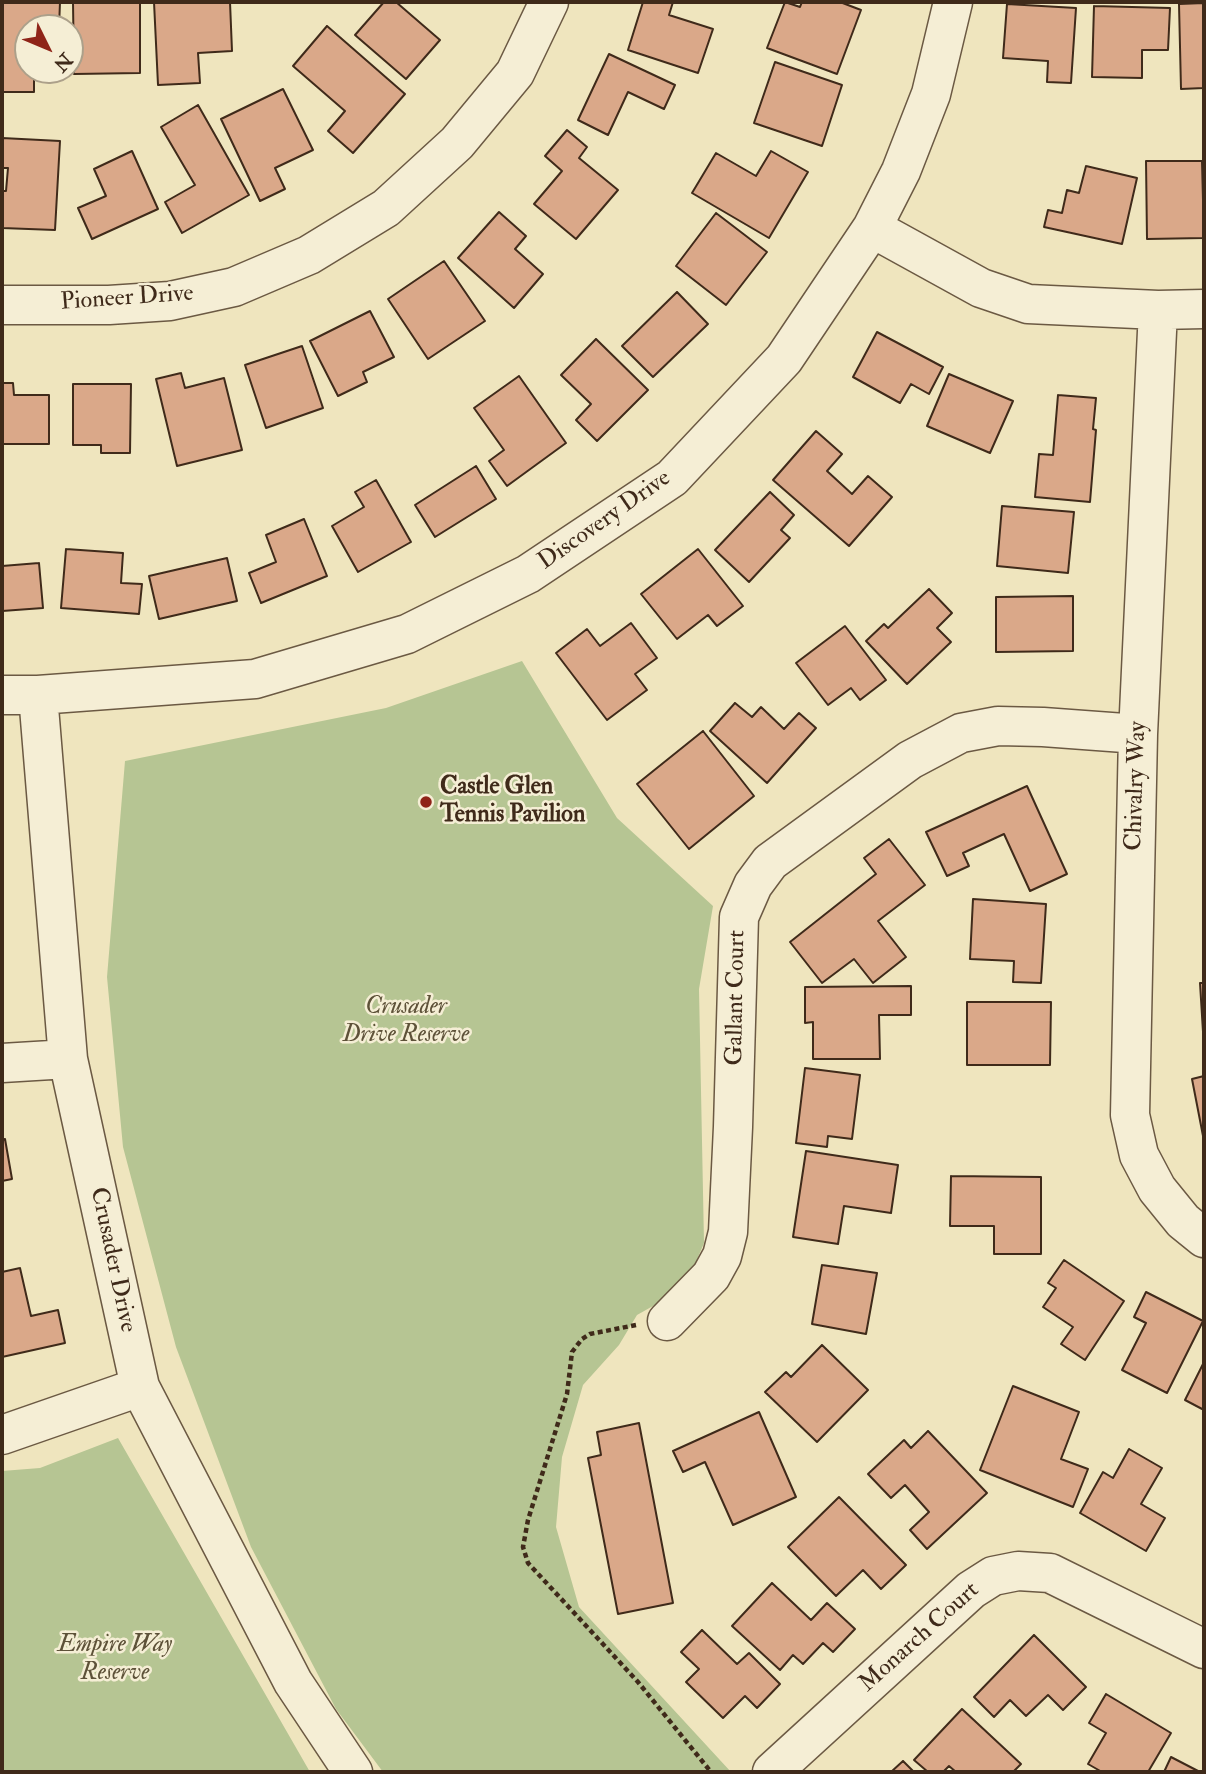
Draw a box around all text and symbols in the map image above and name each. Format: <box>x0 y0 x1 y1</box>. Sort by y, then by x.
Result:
north arrow <box>14 14 84 84</box>
text: N <box>48 48 77 76</box>
street label: Pioneer Drive <box>60 280 194 318</box>
street label: Discovery Drive <box>533 465 677 577</box>
street label: Chivalry Way <box>1120 721 1154 851</box>
place label: Castle Glen Tennis Pavilion <box>440 774 585 830</box>
marker: Castle Glen Tennis Pavilion <box>418 794 434 810</box>
street label: Gallant Court <box>721 930 753 1066</box>
park label: Crusader Drive Reserve <box>343 994 469 1050</box>
street label: Crusader Drive <box>83 1185 141 1335</box>
street label: Monarch Court <box>854 1577 986 1699</box>
park label: Empire Way Reserve <box>58 1632 172 1688</box>

